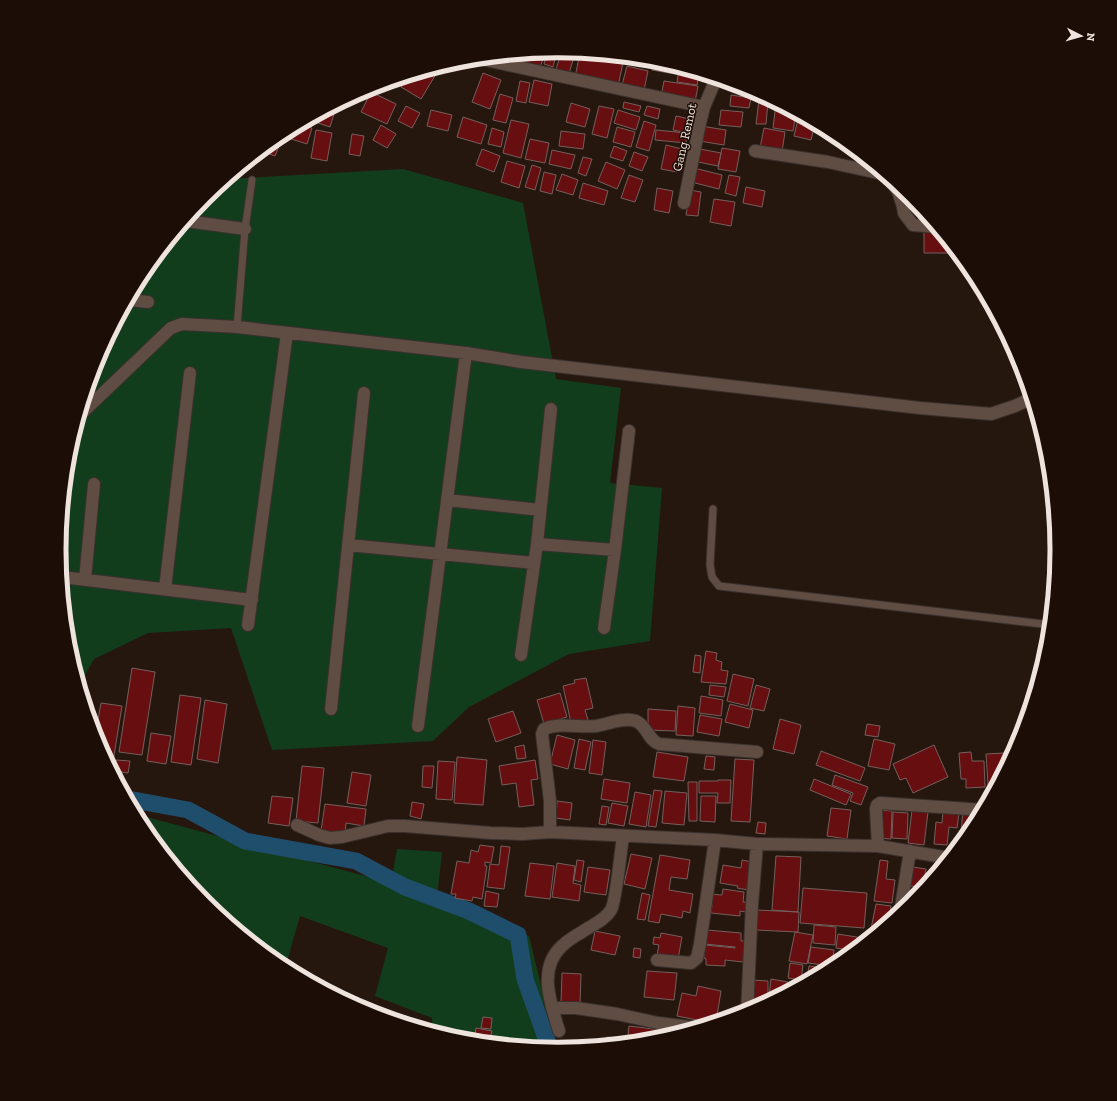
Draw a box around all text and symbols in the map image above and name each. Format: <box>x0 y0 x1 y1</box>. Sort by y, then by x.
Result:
north arrow <box>1061 16 1101 56</box>
text: N <box>1083 32 1097 42</box>
street label: Gang Remot <box>669 101 700 173</box>

